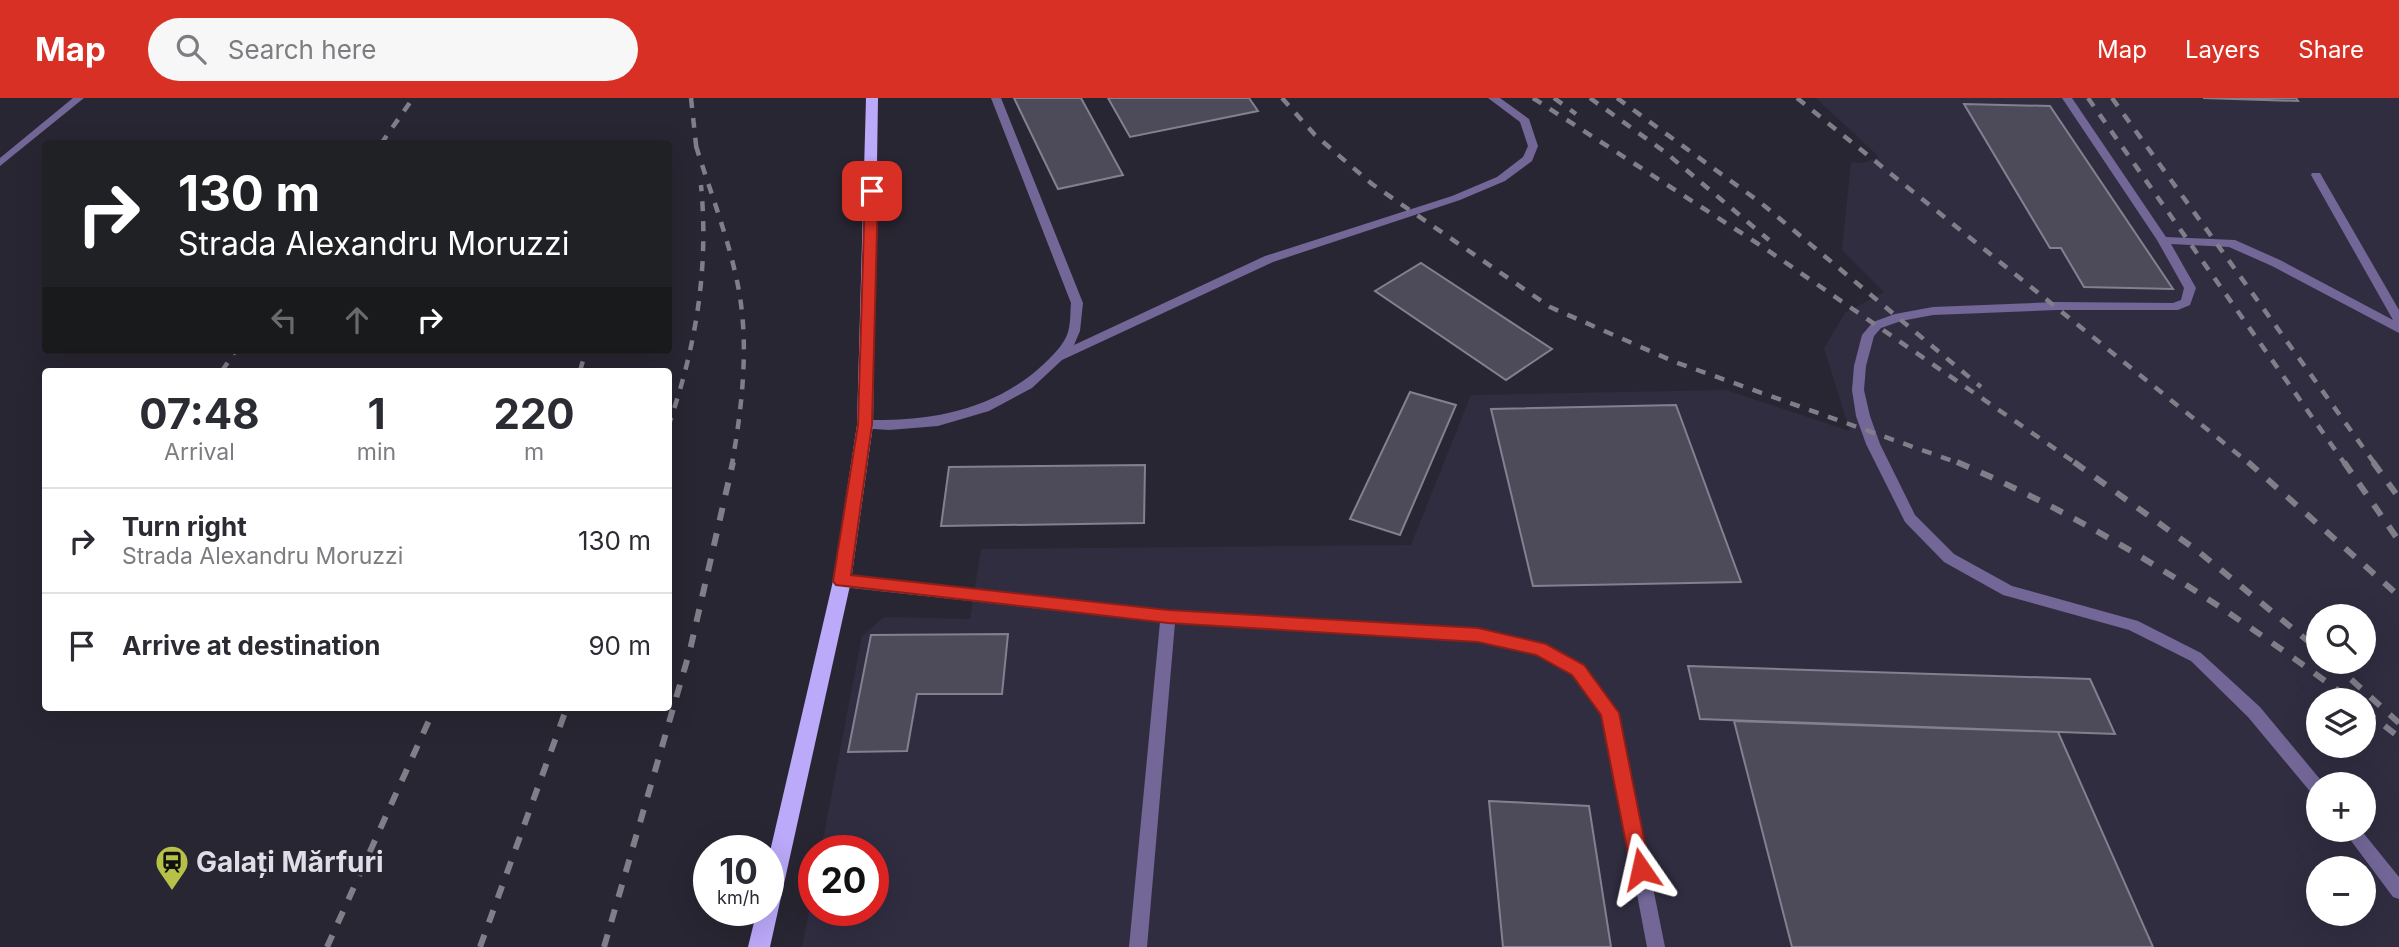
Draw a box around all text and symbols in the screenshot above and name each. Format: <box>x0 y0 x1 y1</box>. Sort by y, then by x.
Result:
search box <box>148 18 638 81</box>
text: Map <box>35 29 106 69</box>
icon: search <box>172 30 210 68</box>
text: Search here <box>228 34 376 65</box>
text: Map <box>2097 35 2147 64</box>
text: Layers <box>2185 35 2260 64</box>
text: Share <box>2298 35 2364 64</box>
pin <box>842 161 902 221</box>
text: 130 m <box>178 164 320 223</box>
icon: right <box>63 168 154 259</box>
icon: arrive <box>853 172 891 210</box>
text: Strada Alexandru Moruzzi <box>178 224 569 263</box>
icon: left <box>265 301 303 339</box>
icon: ahead <box>338 301 376 339</box>
icon: right <box>411 301 449 339</box>
text: 07:48 <box>139 388 260 439</box>
text: 1 <box>367 388 386 439</box>
text: 220 <box>493 388 575 439</box>
text: Arrival <box>164 438 235 466</box>
text: min <box>357 438 396 466</box>
text: m <box>524 438 544 466</box>
text: Turn right <box>122 511 247 542</box>
icon: right <box>63 522 101 560</box>
text: 130 m <box>578 525 651 556</box>
text: Strada Alexandru Moruzzi <box>122 542 403 570</box>
map controls <box>2306 604 2376 926</box>
button: search <box>2306 604 2376 674</box>
icon: arrive <box>63 627 101 665</box>
text: Arrive at destination <box>122 630 381 661</box>
text: 90 m <box>588 630 651 661</box>
button: layers <box>2306 688 2376 758</box>
button: + <box>2306 772 2376 842</box>
position arrow <box>1604 832 1678 906</box>
speed limit sign: 20 <box>798 835 889 926</box>
station icon: Galați Mărfuri <box>153 843 191 892</box>
place label: Galați Mărfuri <box>196 845 384 879</box>
text: 10 <box>719 850 758 892</box>
button: − <box>2306 856 2376 926</box>
text: km/h <box>717 887 760 908</box>

